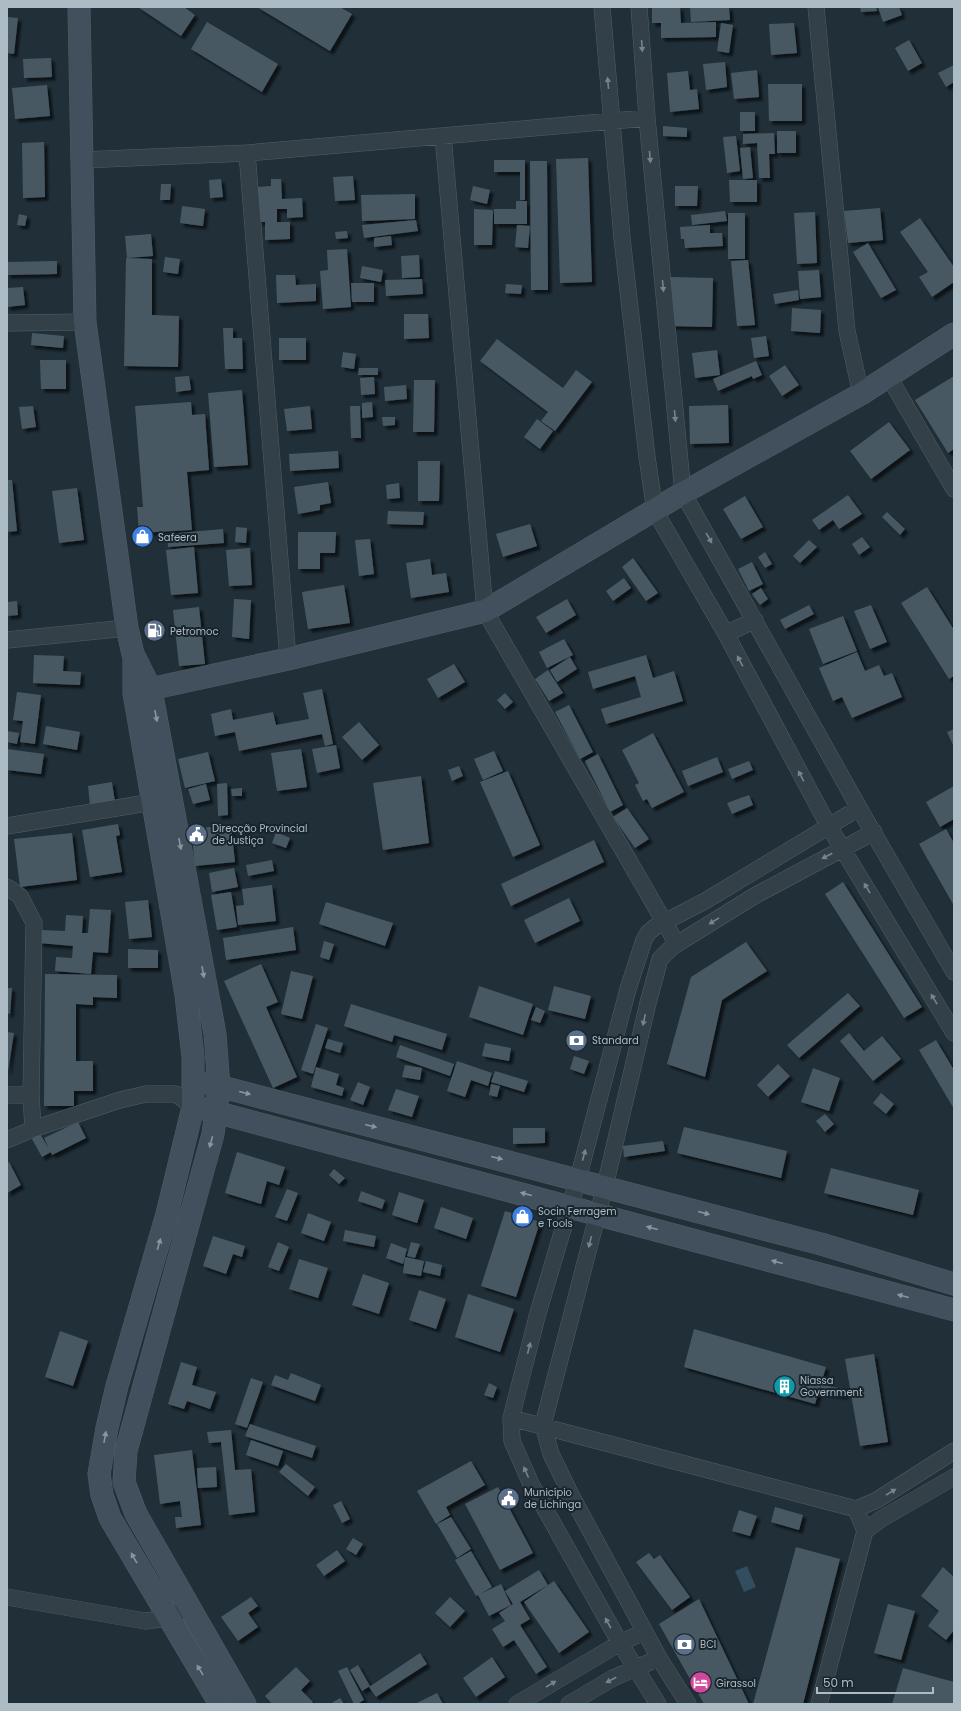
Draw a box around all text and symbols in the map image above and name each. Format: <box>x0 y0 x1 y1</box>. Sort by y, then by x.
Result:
one-way arrow <box>639 40 646 52</box>
one-way arrow <box>604 77 611 89</box>
one-way arrow <box>647 151 654 163</box>
one-way arrow <box>660 280 666 292</box>
one-way arrow <box>672 410 679 422</box>
shop icon: Safeera <box>130 524 156 550</box>
place label: Safeera <box>158 530 197 545</box>
one-way arrow <box>705 533 712 544</box>
fuel station icon: Petromoc <box>141 618 167 644</box>
place label: Petromoc <box>170 624 219 639</box>
one-way arrow <box>737 655 744 667</box>
one-way arrow <box>153 710 159 722</box>
one-way arrow <box>798 770 805 782</box>
public building icon: Direcção Provincial de Justiça <box>184 821 210 847</box>
place label: Direcção Provincial de Justiça <box>212 821 308 848</box>
one-way arrow <box>177 838 183 850</box>
one-way arrow <box>821 853 833 860</box>
one-way arrow <box>863 882 870 894</box>
one-way arrow <box>709 917 719 925</box>
one-way arrow <box>201 966 207 978</box>
one-way arrow <box>930 993 937 1005</box>
one-way arrow <box>640 1014 646 1027</box>
bank icon: Standard <box>564 1027 590 1053</box>
place label: Standard <box>592 1033 639 1048</box>
one-way arrow <box>239 1091 251 1097</box>
one-way arrow <box>365 1123 377 1129</box>
one-way arrow <box>208 1136 214 1148</box>
one-way arrow <box>582 1149 588 1162</box>
one-way arrow <box>491 1155 503 1161</box>
one-way arrow <box>520 1191 533 1197</box>
shop icon: Socin Ferragem e Tools <box>509 1204 535 1230</box>
place label: Socin Ferragem e Tools <box>538 1204 617 1231</box>
one-way arrow <box>698 1210 710 1216</box>
one-way arrow <box>646 1225 658 1231</box>
one-way arrow <box>587 1236 593 1248</box>
one-way arrow <box>156 1238 162 1250</box>
one-way arrow <box>771 1259 783 1265</box>
one-way arrow <box>897 1293 909 1299</box>
one-way arrow <box>527 1341 533 1354</box>
building icon: Niassa Government <box>772 1373 798 1399</box>
place label: Niassa Government <box>800 1373 863 1400</box>
one-way arrow <box>103 1431 109 1443</box>
one-way arrow <box>522 1466 528 1478</box>
public building icon: Município de Lichinga <box>495 1485 521 1511</box>
place label: Município de Lichinga <box>524 1485 581 1512</box>
one-way arrow <box>885 1488 897 1495</box>
one-way arrow <box>130 1553 137 1564</box>
one-way arrow <box>605 1617 612 1629</box>
bank icon: BCI <box>671 1631 697 1657</box>
place label: BCI <box>700 1637 716 1652</box>
one-way arrow <box>196 1664 203 1676</box>
scale bar <box>817 1669 933 1695</box>
hotel icon: Girassol <box>687 1670 713 1696</box>
text: 50 m <box>823 1674 854 1691</box>
place label: Girassol <box>716 1676 756 1691</box>
one-way arrow <box>605 1677 617 1683</box>
one-way arrow <box>545 1681 557 1688</box>

